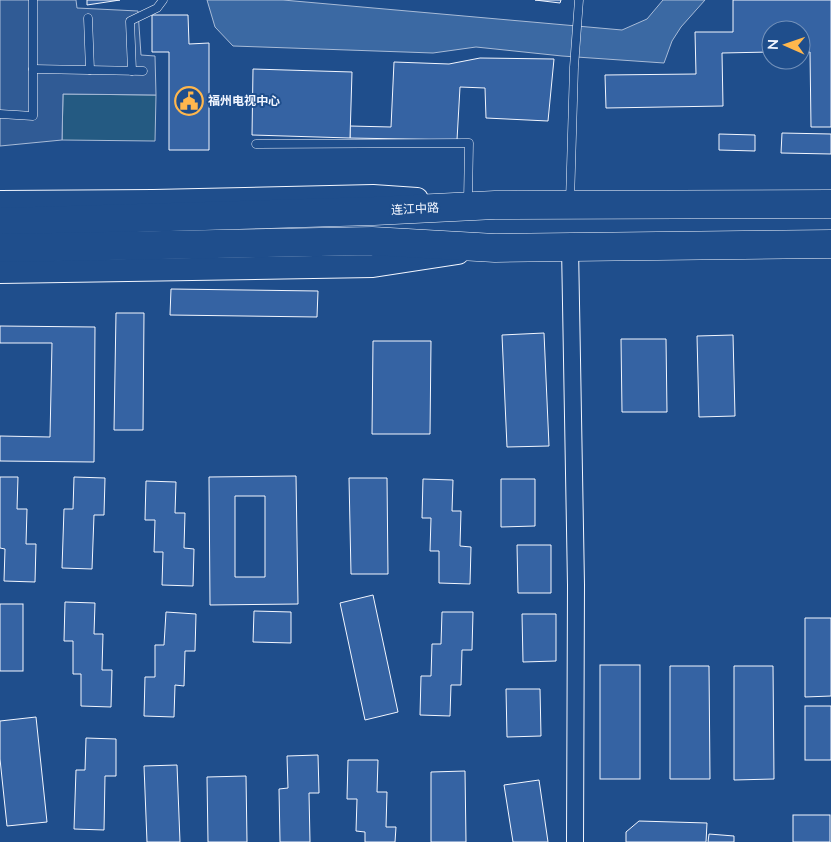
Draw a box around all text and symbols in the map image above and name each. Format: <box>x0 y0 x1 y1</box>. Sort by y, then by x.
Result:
north arrow <box>761 20 811 70</box>
text: N <box>764 39 781 50</box>
public building icon: 福州电视中心 <box>174 86 204 116</box>
place label: 福州电视中心 <box>208 93 280 108</box>
street label: 连江中路 <box>391 200 439 217</box>

